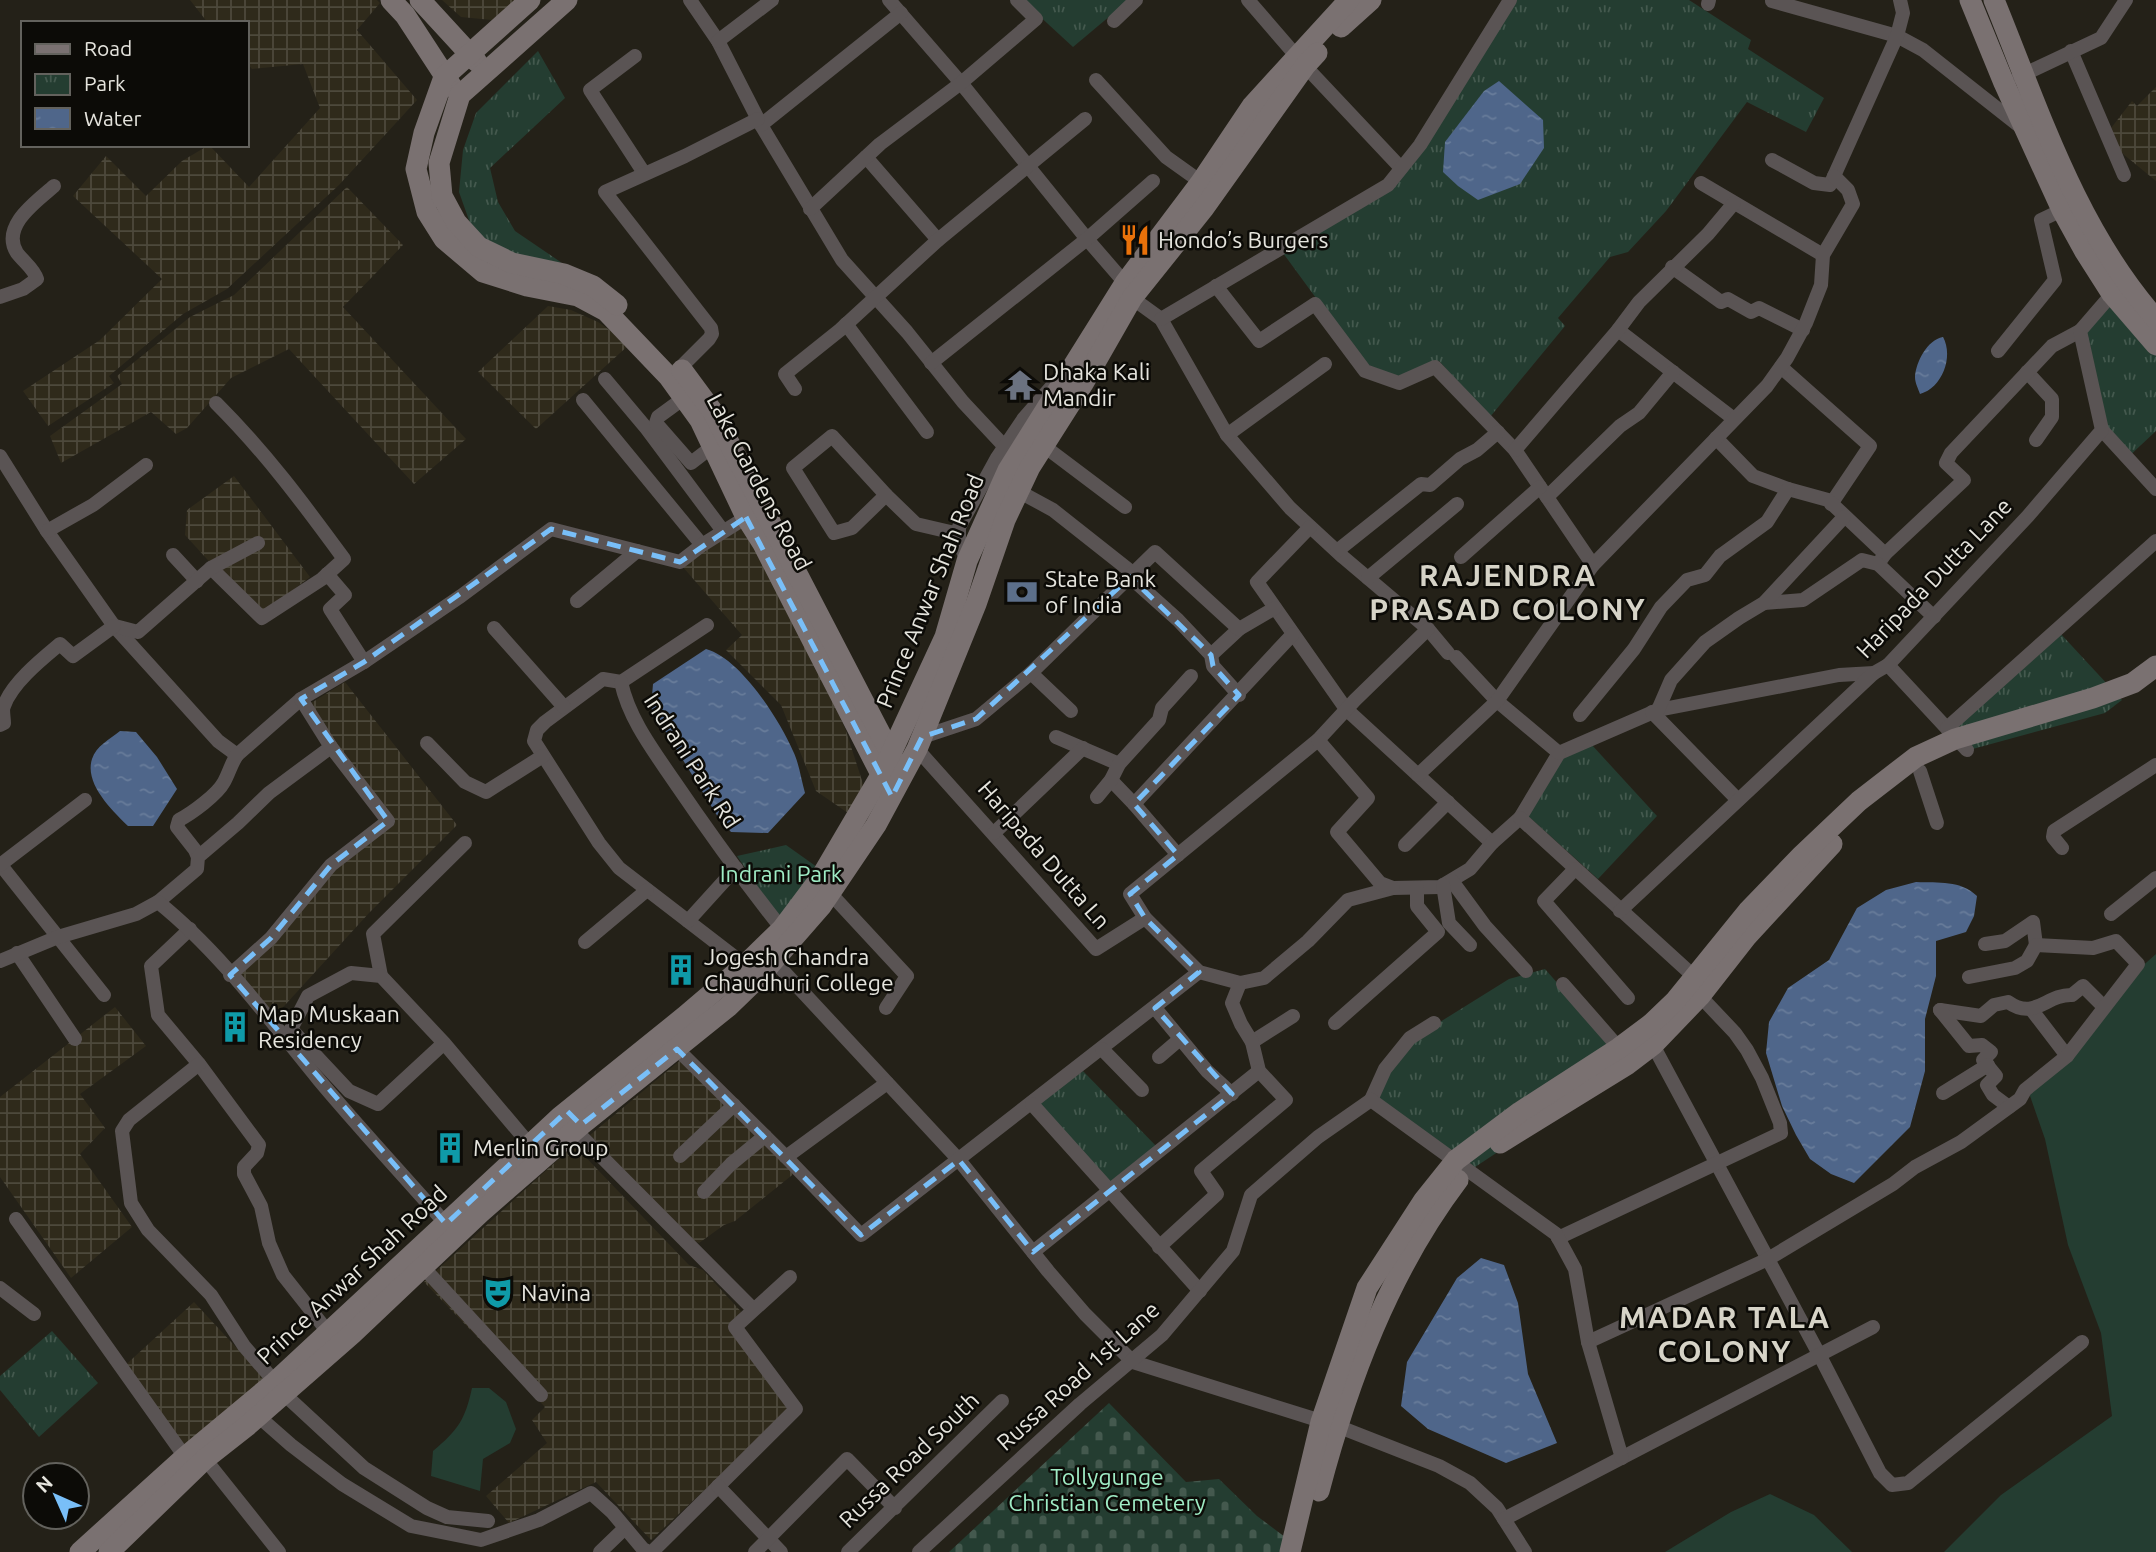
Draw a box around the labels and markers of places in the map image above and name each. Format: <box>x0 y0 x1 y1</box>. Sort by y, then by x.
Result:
restaurant icon: Hondo’s Burgers <box>1118 223 1152 257</box>
place label: Hondo’s Burgers <box>1158 227 1329 252</box>
place label: Dhaka Kali Mandir <box>1043 359 1150 410</box>
temple icon: Dhaka Kali Mandir <box>1003 368 1037 402</box>
place label: State Bank of India <box>1045 566 1156 617</box>
bank icon: State Bank of India <box>1005 575 1039 609</box>
place label: Jogesh Chandra Chaudhuri College <box>704 944 894 995</box>
building icon: Jogesh Chandra Chaudhuri College <box>664 953 698 987</box>
place label: Map Muskaan Residency <box>258 1001 400 1052</box>
building icon: Map Muskaan Residency <box>218 1010 252 1044</box>
building icon: Merlin Group <box>433 1131 467 1165</box>
place label: Merlin Group <box>473 1135 608 1160</box>
theatre icon: Navina <box>481 1276 515 1310</box>
place label: Navina <box>521 1280 591 1305</box>

